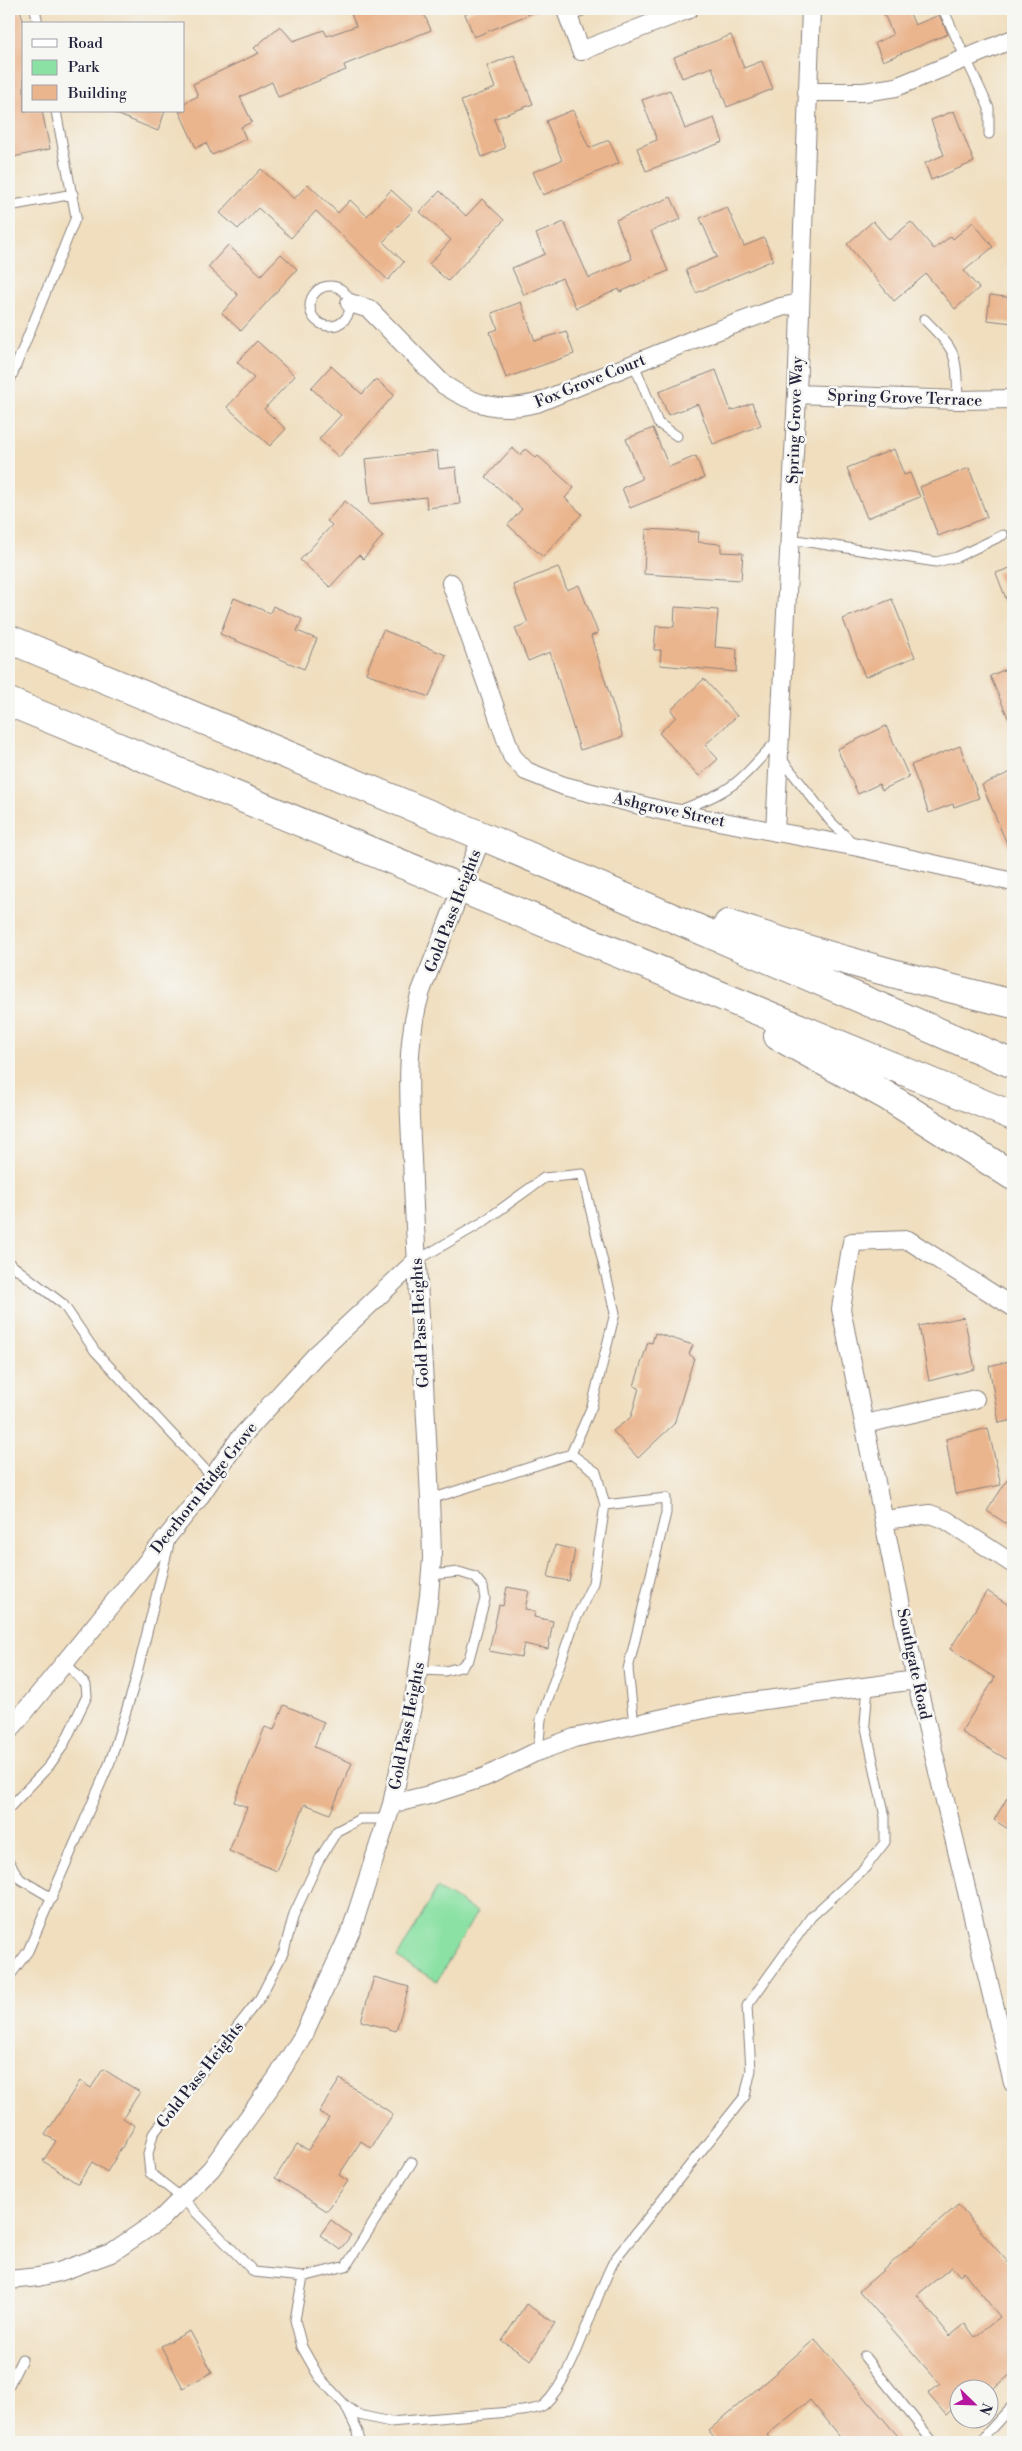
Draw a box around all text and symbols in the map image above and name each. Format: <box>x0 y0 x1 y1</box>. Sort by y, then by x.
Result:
legend <box>22 22 185 112</box>
text: Road <box>68 34 103 53</box>
text: Park <box>68 58 100 77</box>
text: Building <box>67 84 127 103</box>
street label: Fox Grove Court <box>532 350 649 412</box>
street label: Spring Grove Way <box>783 356 807 484</box>
street label: Spring Grove Terrace <box>827 385 983 411</box>
street label: Ashgrove Street <box>610 788 727 832</box>
street label: Gold Pass Heights <box>420 847 486 975</box>
street label: Gold Pass Heights <box>407 1258 433 1388</box>
street label: Deerhorn Ridge Grove <box>146 1418 262 1558</box>
street label: Southgate Road <box>892 1607 936 1721</box>
street label: Gold Pass Heights <box>385 1660 429 1792</box>
street label: Gold Pass Heights <box>152 2018 248 2132</box>
north arrow <box>950 2378 1000 2428</box>
text: N <box>975 2400 995 2417</box>

